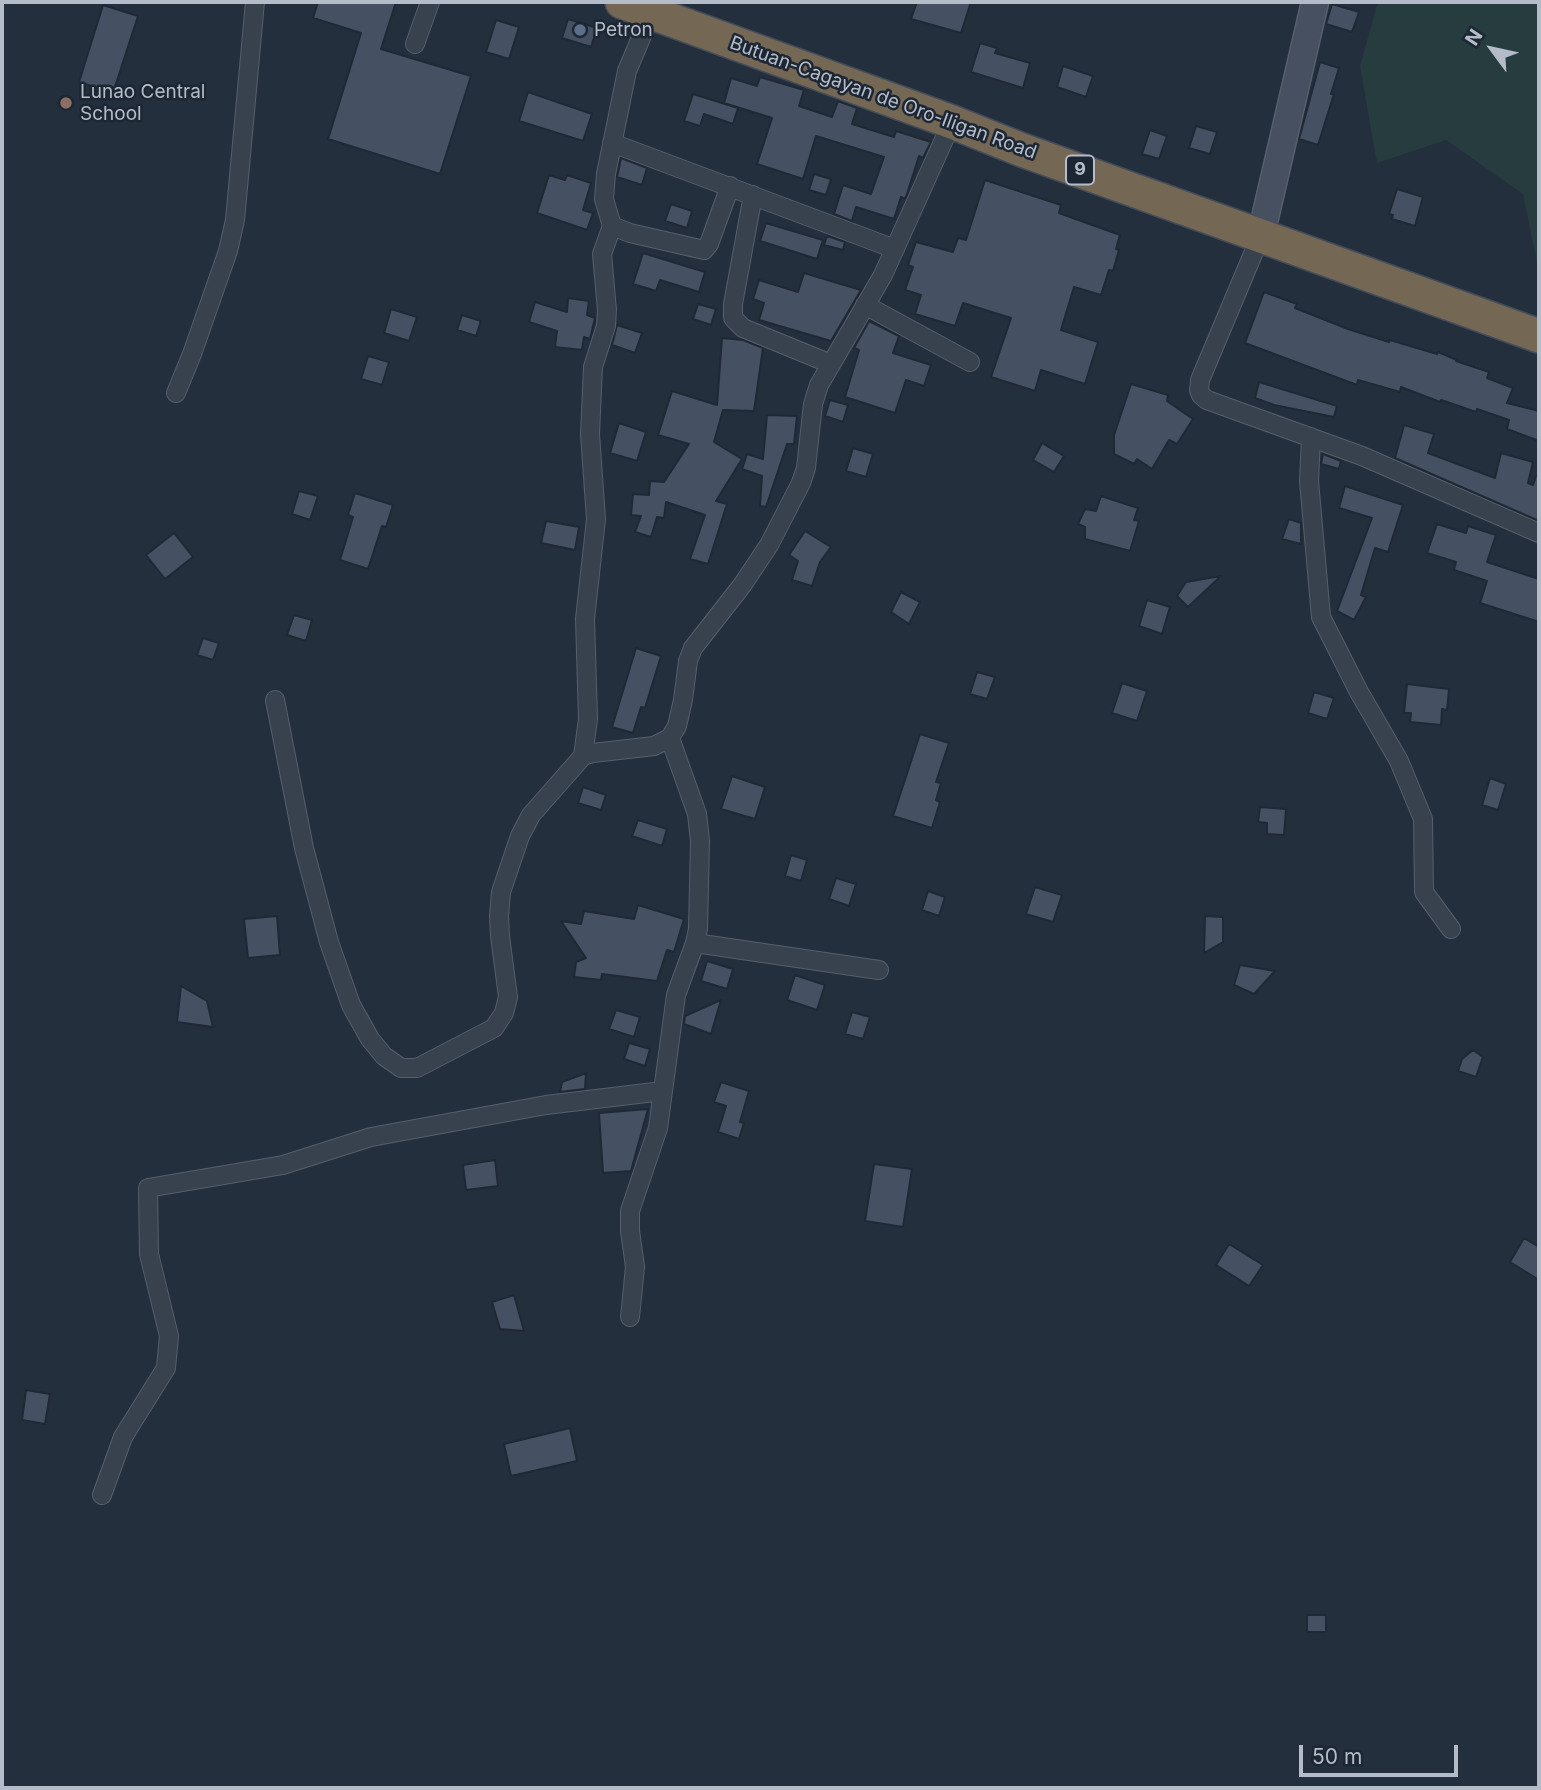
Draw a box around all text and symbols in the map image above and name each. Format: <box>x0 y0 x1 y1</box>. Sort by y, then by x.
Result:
north arrow <box>1457 14 1527 84</box>
place label: Petron <box>594 19 653 41</box>
marker: Petron <box>572 22 588 38</box>
text: N <box>1460 25 1488 50</box>
street label: Butuan-Cagayan de Oro-Iligan Road <box>727 32 1039 164</box>
place label: Lunao Central School <box>80 81 205 125</box>
marker: Lunao Central School <box>58 95 74 111</box>
road number: 9 <box>1066 155 1094 184</box>
scale bar <box>1303 1730 1462 1774</box>
text: 50 m <box>1312 1744 1362 1769</box>

